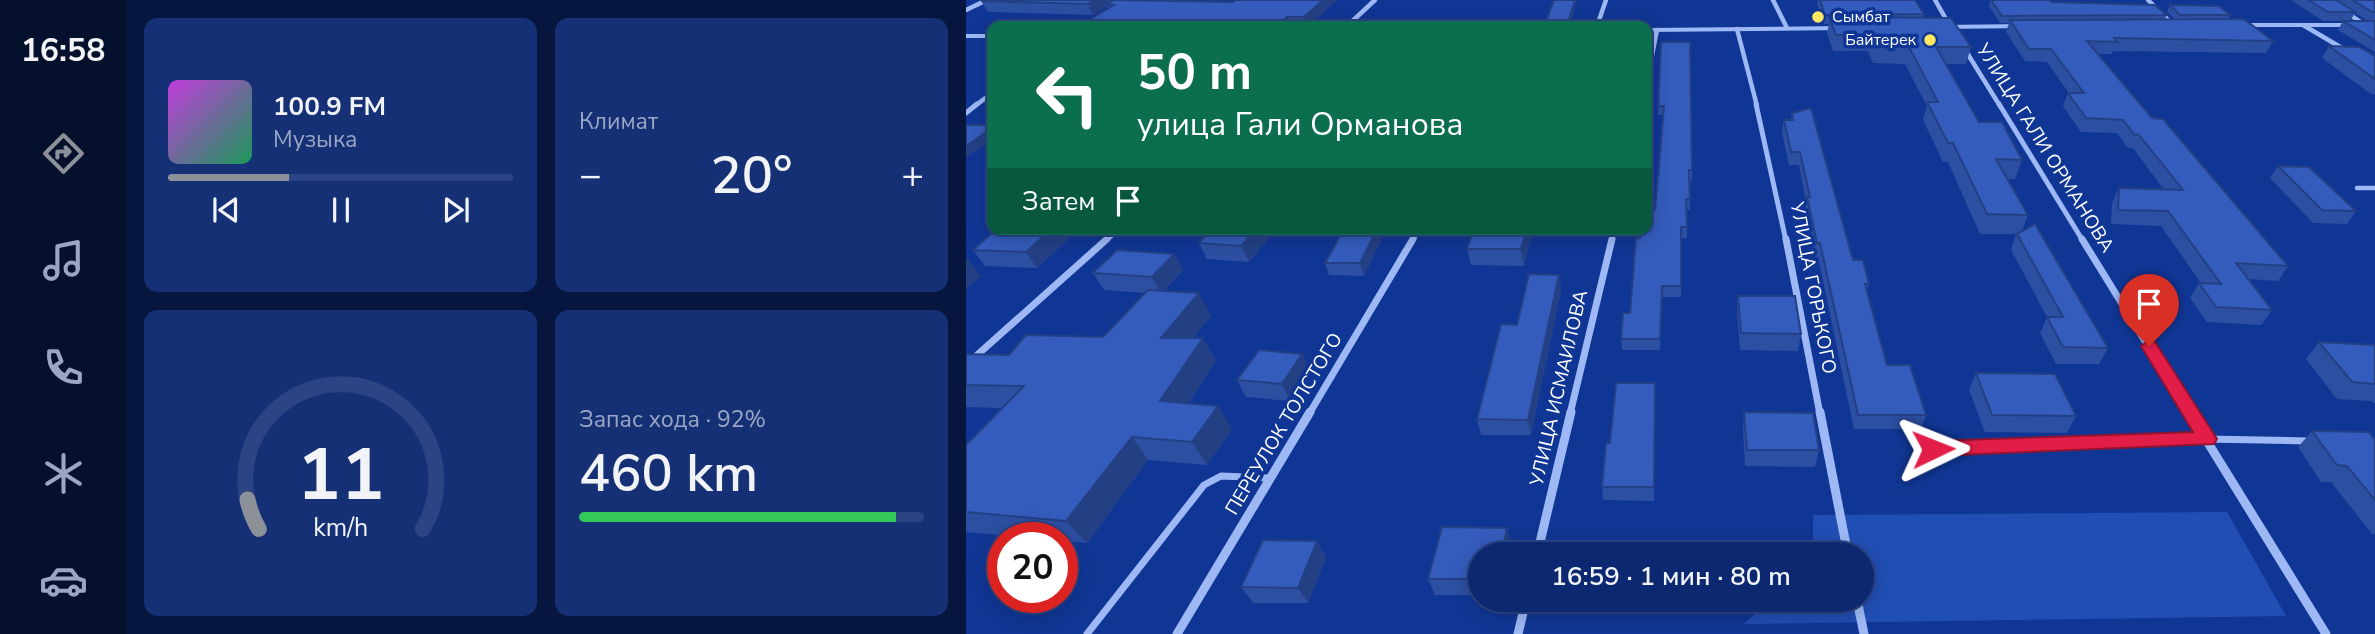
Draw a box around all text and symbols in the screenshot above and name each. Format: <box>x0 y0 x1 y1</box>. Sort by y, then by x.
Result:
place label: Сымбат <box>1832 6 1891 28</box>
marker: Сымбат <box>1810 9 1826 25</box>
text: 16:58 <box>21 29 105 72</box>
place label: Байтерек <box>1845 29 1917 51</box>
marker: Байтерек <box>1922 32 1938 48</box>
street label: УЛИЦА ГАЛИ ОРМАНОВА <box>1969 38 2120 258</box>
text: 50 m <box>1137 39 1252 106</box>
icon: left <box>1022 49 1113 140</box>
text: 100.9 FM <box>273 89 386 124</box>
text: улица Гали Орманова <box>1137 103 1464 146</box>
text: Климат <box>579 106 658 137</box>
text: Музыка <box>273 124 357 155</box>
icon: directions <box>39 129 88 178</box>
text: 20° <box>711 140 792 211</box>
text: − <box>579 150 602 201</box>
text: + <box>901 150 924 201</box>
icon: arrive <box>1109 182 1147 220</box>
text: Затем <box>1022 184 1095 219</box>
icon: previous <box>207 191 245 229</box>
icon: pause <box>322 191 360 229</box>
icon: next <box>437 191 475 229</box>
street label: УЛИЦА ГОРЬКОГО <box>1783 199 1842 376</box>
icon: music <box>39 236 88 285</box>
pin <box>2119 274 2179 346</box>
icon: arrive <box>2130 285 2168 323</box>
street label: УЛИЦА ИСМАИЛОВА <box>1524 287 1594 489</box>
street label: ПЕРЕУЛОК ТОЛСТОГО <box>1219 328 1349 520</box>
icon: phone <box>39 343 88 392</box>
text: Запас хода · 92% <box>579 404 766 435</box>
position arrow <box>1896 412 1970 486</box>
text: 11 <box>297 425 384 525</box>
text: 460 km <box>579 438 758 509</box>
icon: climate <box>39 449 88 498</box>
text: km/h <box>313 511 368 545</box>
speed limit sign: 20 <box>987 522 1078 613</box>
icon: car <box>39 556 88 605</box>
text: 16:59 · 1 мин · 80 m <box>1551 559 1791 594</box>

